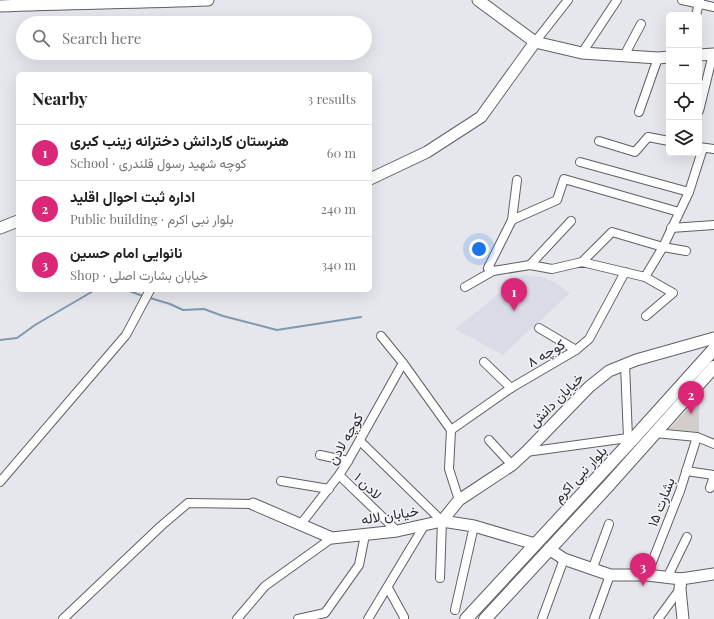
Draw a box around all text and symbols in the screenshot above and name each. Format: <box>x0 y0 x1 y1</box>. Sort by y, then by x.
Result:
map controls <box>666 12 702 156</box>
button: + <box>666 12 702 48</box>
search box <box>16 16 372 60</box>
icon: search <box>30 27 52 49</box>
text: Search here <box>62 28 141 48</box>
button: − <box>666 48 702 84</box>
button: locate <box>666 84 702 120</box>
text: Nearby <box>32 87 87 109</box>
text: 3 results <box>307 90 356 107</box>
button: layers <box>666 120 702 156</box>
text: هنرستان کاردانش دخترانه زینب کبری <box>70 130 289 150</box>
text: 1 <box>43 144 47 161</box>
text: 60 m <box>327 144 356 161</box>
text: School · کوچه شهید رسول قلندری <box>70 154 247 171</box>
text: اداره ثبت احوال اقلید <box>70 186 195 206</box>
text: 2 <box>42 200 48 217</box>
text: 240 m <box>321 200 356 217</box>
text: Public building · بلوار نبی اکرم <box>70 210 234 227</box>
your location <box>469 239 489 259</box>
text: نانوایی امام حسین <box>70 242 183 262</box>
text: 3 <box>42 256 48 273</box>
text: 340 m <box>321 256 356 273</box>
text: Shop · خیابان بشارت اصلی <box>70 266 208 283</box>
pin: 1 <box>501 278 527 311</box>
street label: کوچه ۸ <box>523 334 569 372</box>
street label: خیابان دانش <box>524 368 587 431</box>
pin: 2 <box>678 381 704 414</box>
street label: کوچه لادن <box>322 409 368 469</box>
street label: بلوار نبی اکرم <box>548 441 611 506</box>
street label: لادن ۱ <box>350 468 386 503</box>
street label: بشارت ۱۵ <box>642 474 679 529</box>
street label: خیابان لاله <box>360 501 420 528</box>
pin: 3 <box>630 553 656 586</box>

